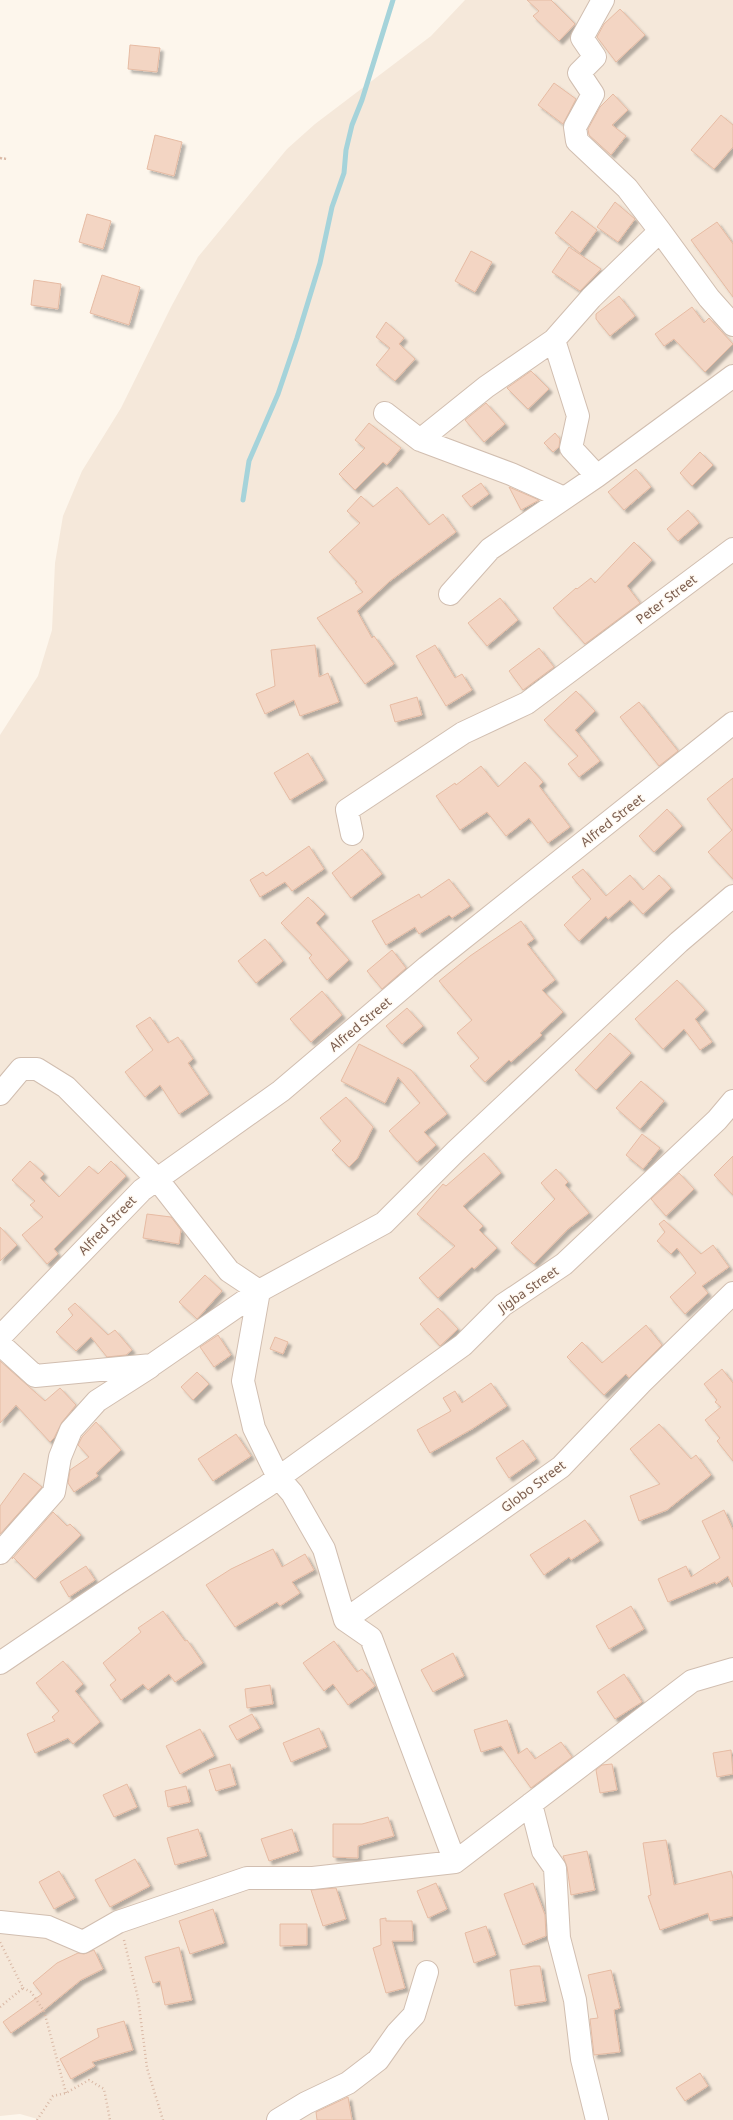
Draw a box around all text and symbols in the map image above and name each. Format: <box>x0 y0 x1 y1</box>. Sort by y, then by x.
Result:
street label: Peter Street <box>632 570 701 628</box>
street label: Alfred Street <box>576 789 648 851</box>
street label: Alfred Street <box>325 992 395 1055</box>
street label: Alfred Street <box>74 1191 140 1259</box>
street label: Jigba Street <box>493 1261 562 1318</box>
street label: Globo Street <box>497 1456 569 1516</box>

